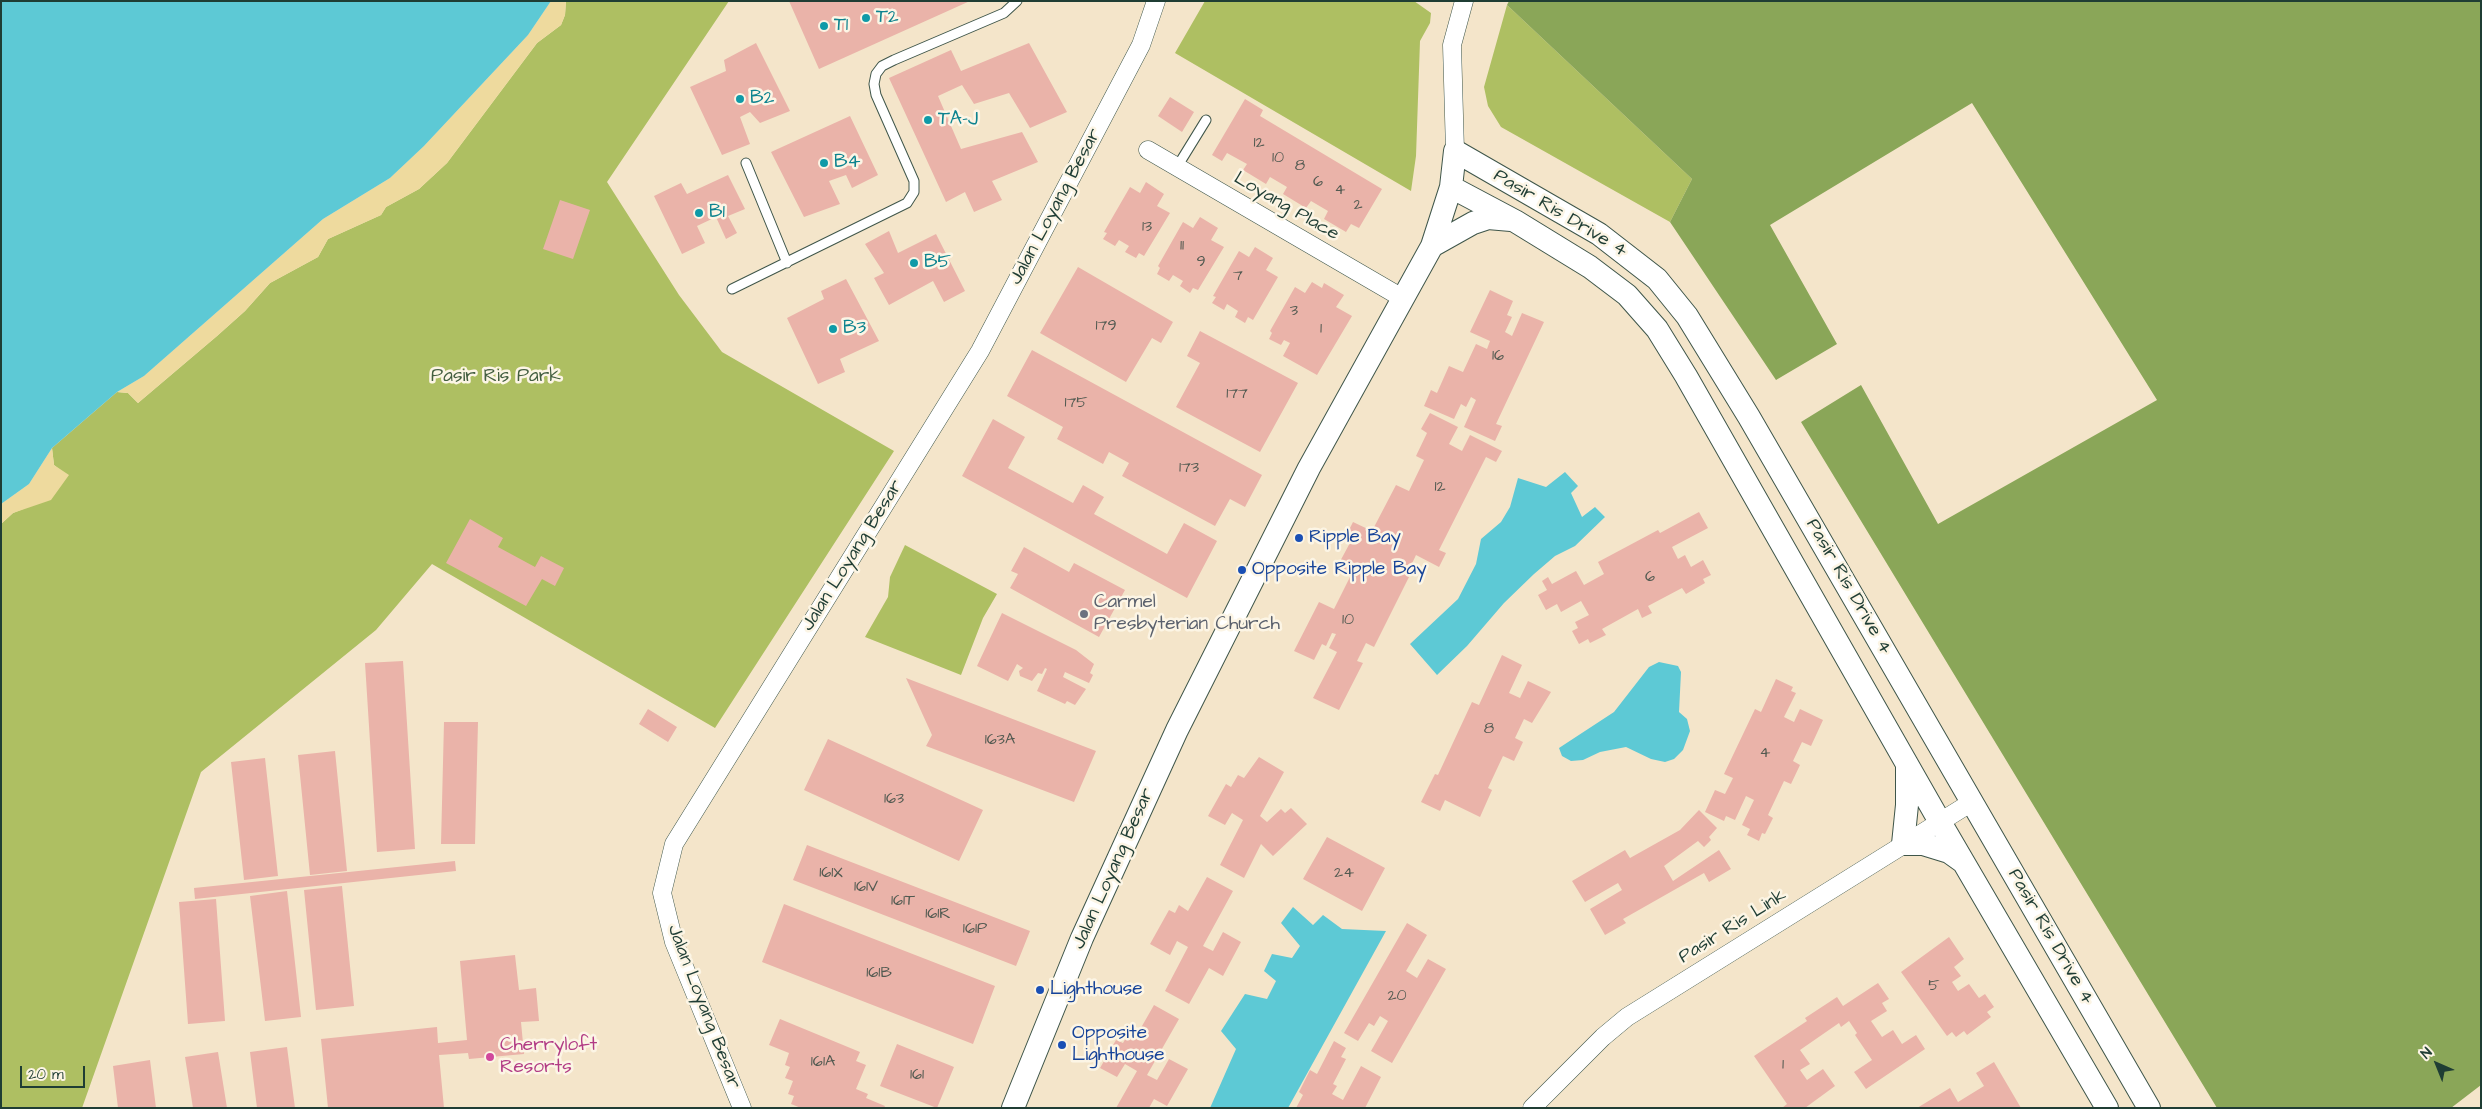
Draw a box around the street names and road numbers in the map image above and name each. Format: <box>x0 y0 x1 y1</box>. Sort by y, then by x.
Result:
street label: Jalan Loyang Besar <box>1005 125 1107 289</box>
street label: Pasir Ris Drive 4 <box>1489 165 1631 263</box>
street label: Loyang Place <box>1229 168 1343 246</box>
street label: Jalan Loyang Besar <box>797 476 909 636</box>
street label: Pasir Ris Drive 4 <box>1800 515 1896 659</box>
street label: Jalan Loyang Besar <box>1068 785 1160 953</box>
street label: Pasir Ris Drive 4 <box>2002 865 2098 1009</box>
street label: Pasir Ris Link <box>1675 885 1791 969</box>
street label: Jalan Loyang Besar <box>661 922 745 1092</box>

